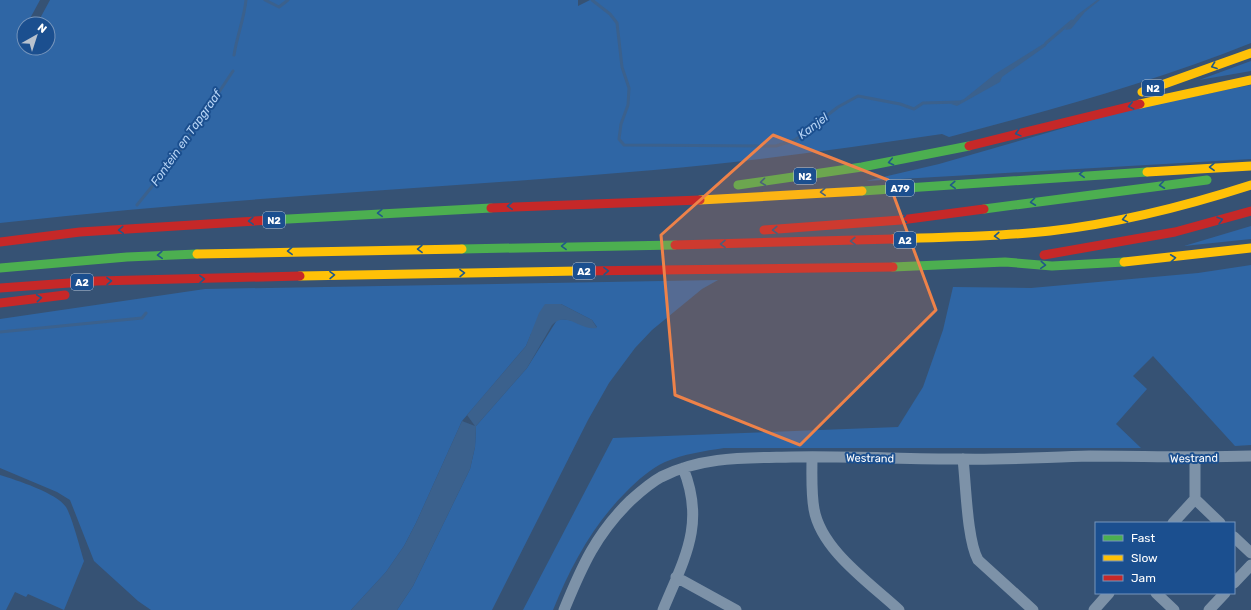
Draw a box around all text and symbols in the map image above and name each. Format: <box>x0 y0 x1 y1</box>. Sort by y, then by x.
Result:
north arrow <box>16 16 56 56</box>
text: N <box>35 21 49 36</box>
one-way arrow <box>1211 62 1218 70</box>
road number: N2 <box>1142 80 1164 96</box>
water label: Fontein en Tapgraaf <box>148 86 225 188</box>
one-way arrow <box>1128 101 1134 109</box>
water label: Kanjel <box>795 110 832 142</box>
one-way arrow <box>1015 128 1022 137</box>
one-way arrow <box>888 157 895 165</box>
one-way arrow <box>1209 163 1215 172</box>
road number: N2 <box>794 168 816 184</box>
one-way arrow <box>1079 170 1085 179</box>
one-way arrow <box>760 177 766 186</box>
road number: A79 <box>886 180 914 196</box>
one-way arrow <box>1159 180 1165 189</box>
one-way arrow <box>950 181 956 189</box>
one-way arrow <box>820 188 826 197</box>
one-way arrow <box>1030 197 1036 206</box>
one-way arrow <box>507 202 513 211</box>
one-way arrow <box>377 208 383 217</box>
road number: N2 <box>263 212 285 228</box>
one-way arrow <box>901 214 907 223</box>
one-way arrow <box>1122 214 1129 222</box>
one-way arrow <box>1217 216 1224 225</box>
one-way arrow <box>248 217 254 226</box>
one-way arrow <box>118 225 124 234</box>
one-way arrow <box>772 225 778 234</box>
one-way arrow <box>994 231 1000 240</box>
road number: A2 <box>894 232 916 248</box>
one-way arrow <box>850 237 856 245</box>
one-way arrow <box>720 240 726 248</box>
one-way arrow <box>561 242 567 251</box>
one-way arrow <box>417 244 423 253</box>
one-way arrow <box>287 247 293 255</box>
one-way arrow <box>157 251 163 260</box>
one-way arrow <box>1170 253 1176 262</box>
one-way arrow <box>1040 260 1047 269</box>
road number: A2 <box>573 263 595 279</box>
one-way arrow <box>603 267 609 275</box>
one-way arrow <box>459 269 465 277</box>
one-way arrow <box>329 271 335 279</box>
road number: A2 <box>71 274 93 290</box>
one-way arrow <box>199 274 205 283</box>
one-way arrow <box>106 277 112 285</box>
one-way arrow <box>36 294 42 303</box>
street label: Westrand <box>846 452 894 465</box>
street label: Westrand <box>1170 452 1218 465</box>
legend <box>1095 522 1235 594</box>
text: Fast <box>1131 531 1155 545</box>
text: Slow <box>1131 551 1158 565</box>
text: Jam <box>1131 571 1156 585</box>

